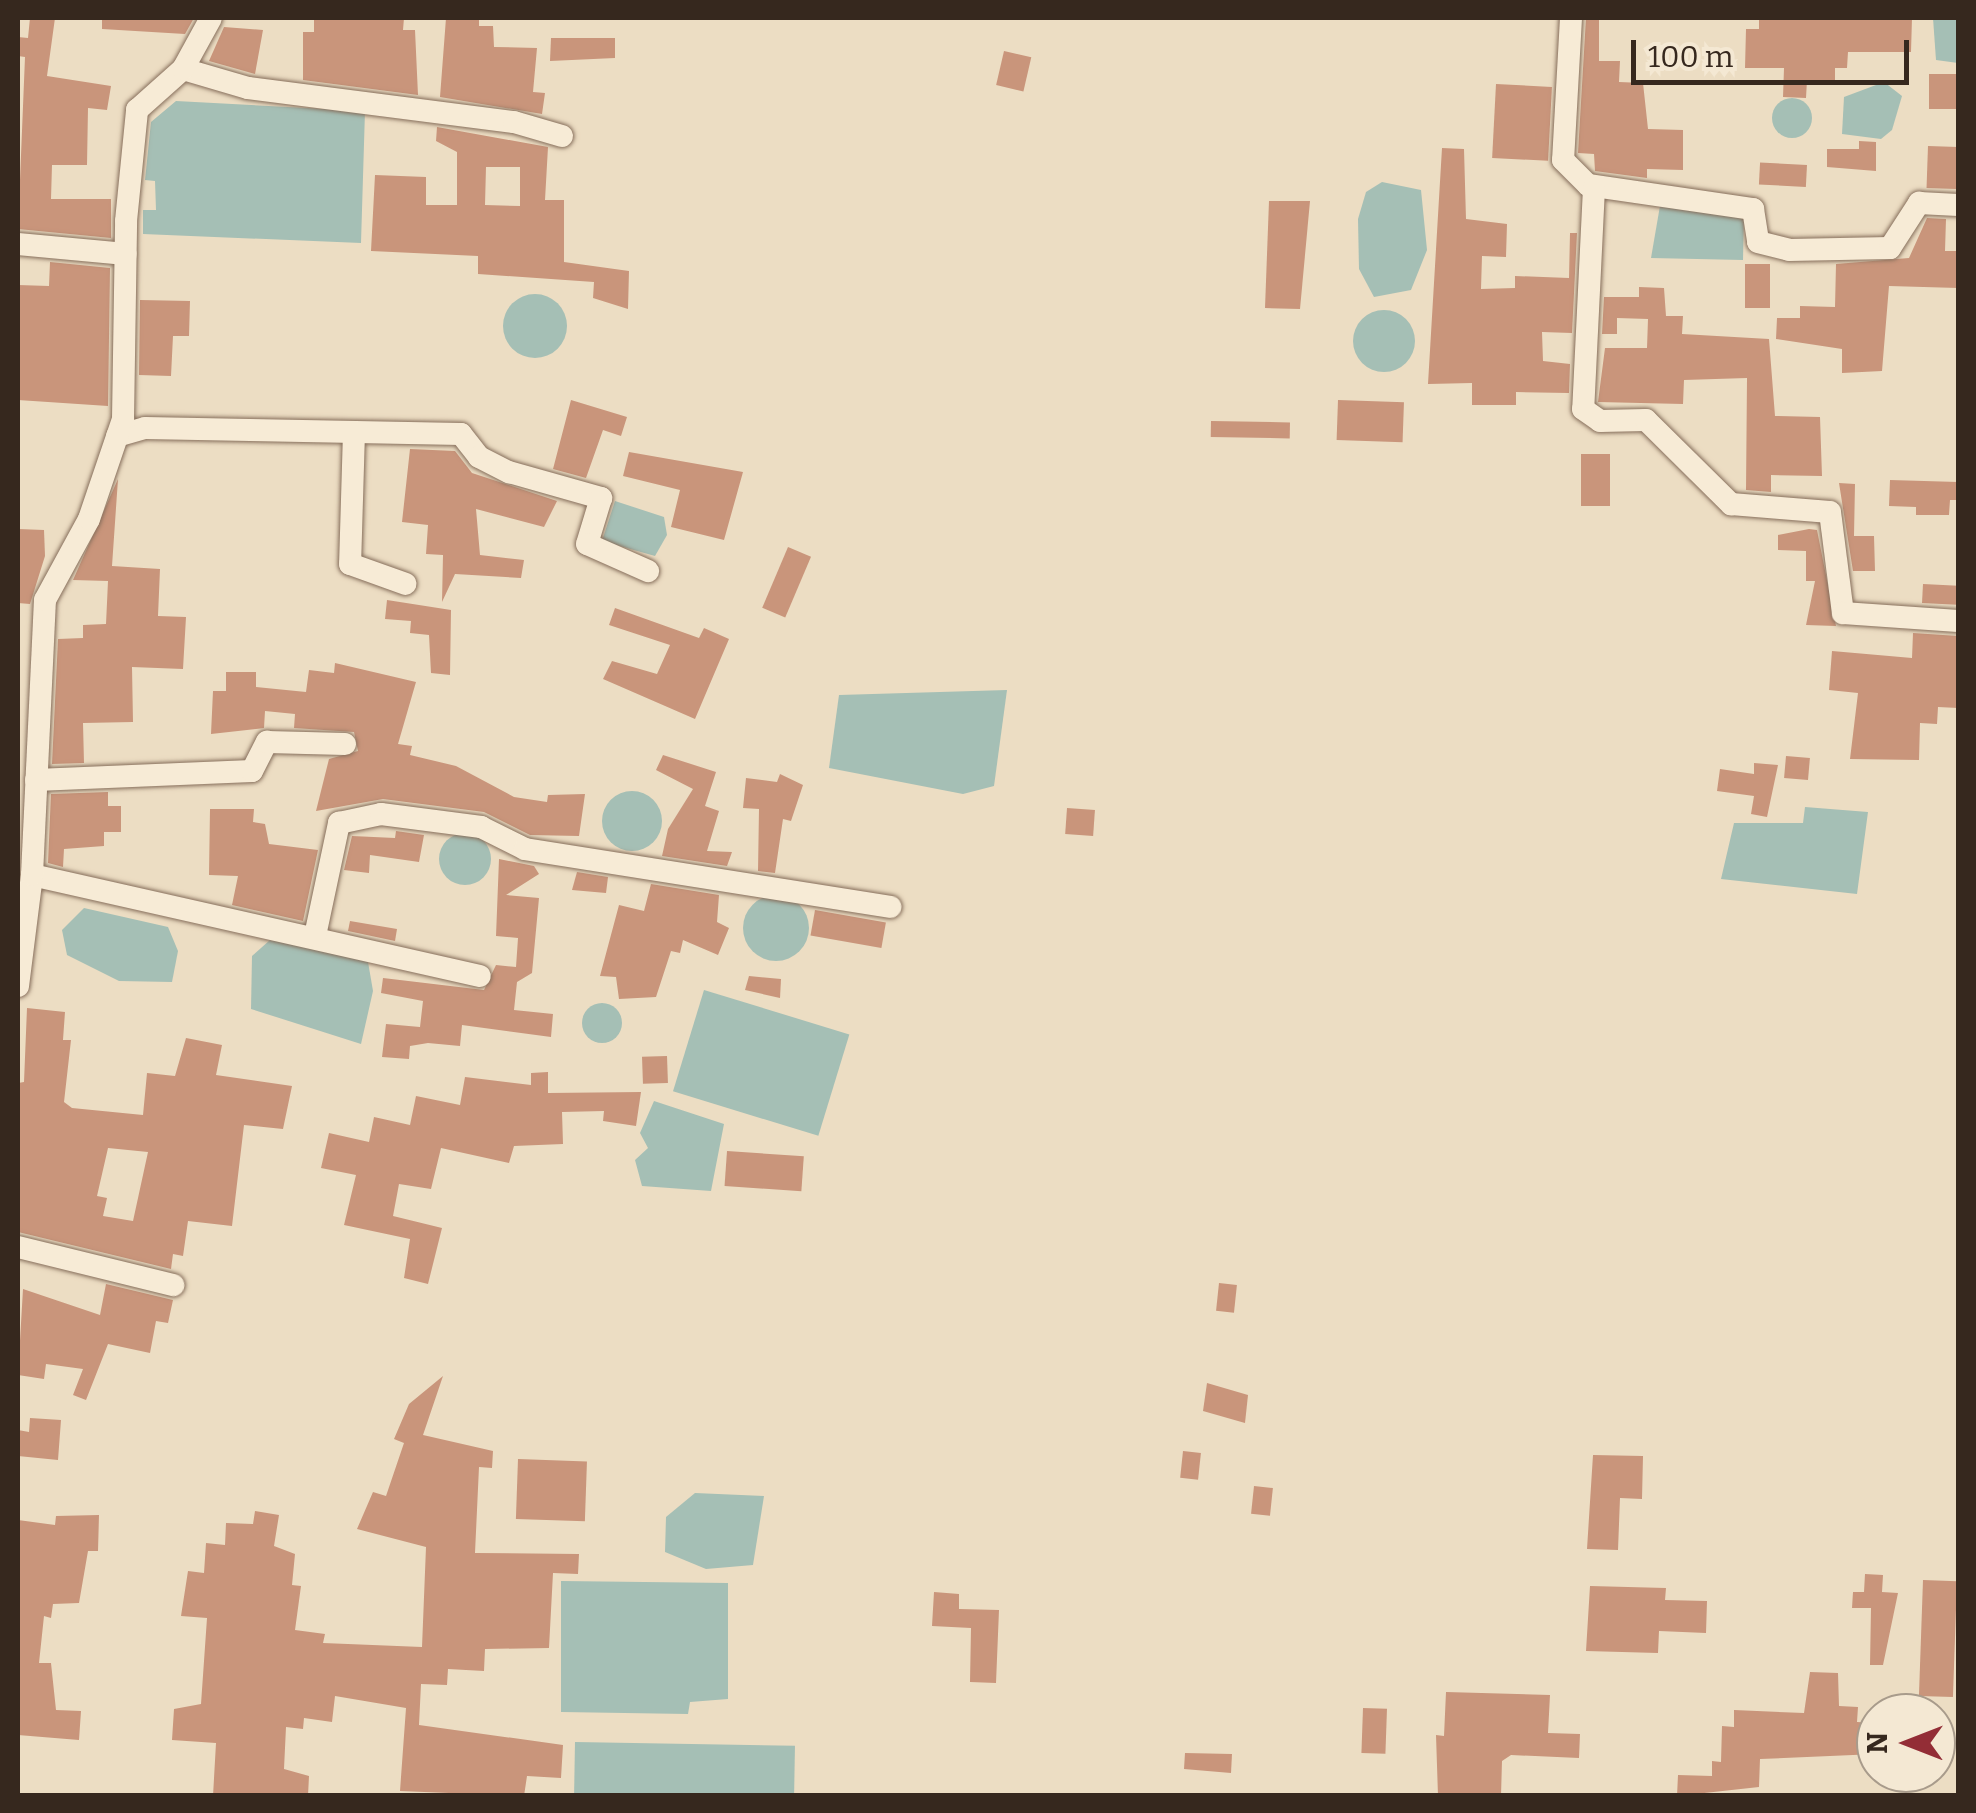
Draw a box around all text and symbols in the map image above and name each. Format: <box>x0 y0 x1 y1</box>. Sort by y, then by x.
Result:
scale bar <box>1636 20 1914 82</box>
text: 100 m <box>1648 39 1733 75</box>
north arrow <box>1856 1693 1956 1793</box>
text: N <box>1861 1732 1894 1754</box>

